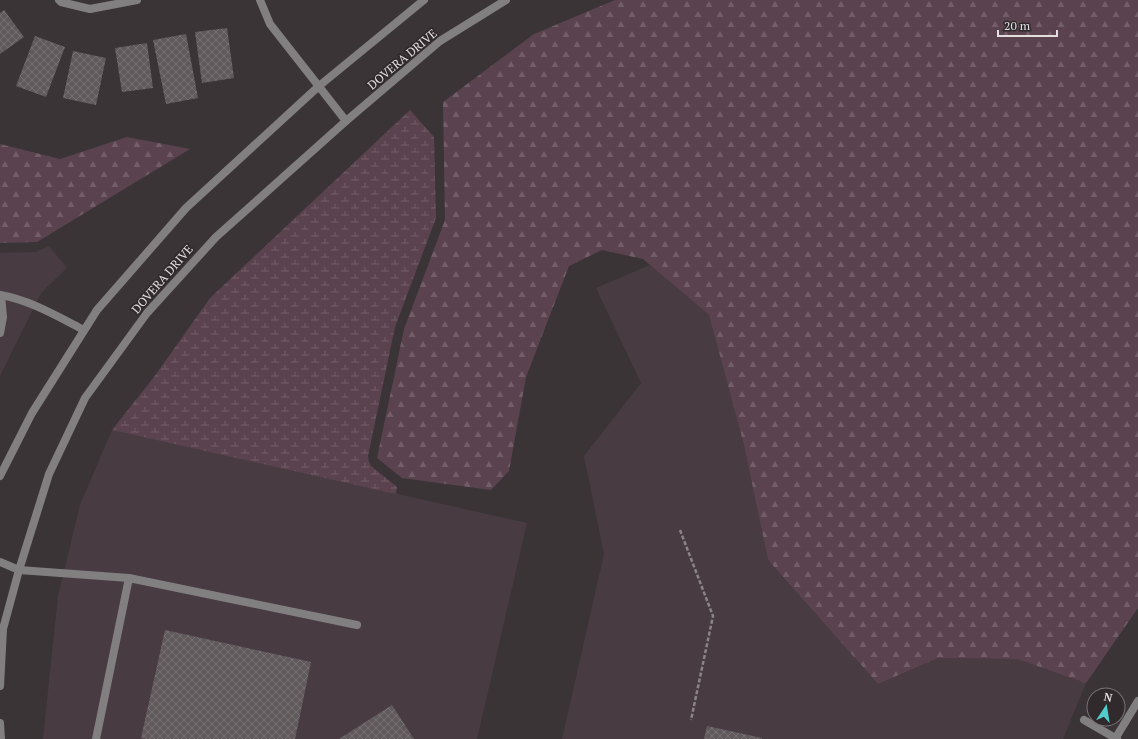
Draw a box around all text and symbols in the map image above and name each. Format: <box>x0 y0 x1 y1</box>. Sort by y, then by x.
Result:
scale bar <box>998 12 1057 38</box>
text: 20 m <box>1004 18 1031 33</box>
street label: DOVERA DRIVE <box>364 26 440 92</box>
street label: DOVERA DRIVE <box>128 242 196 316</box>
north arrow <box>1086 687 1126 727</box>
text: N <box>1103 690 1114 705</box>

